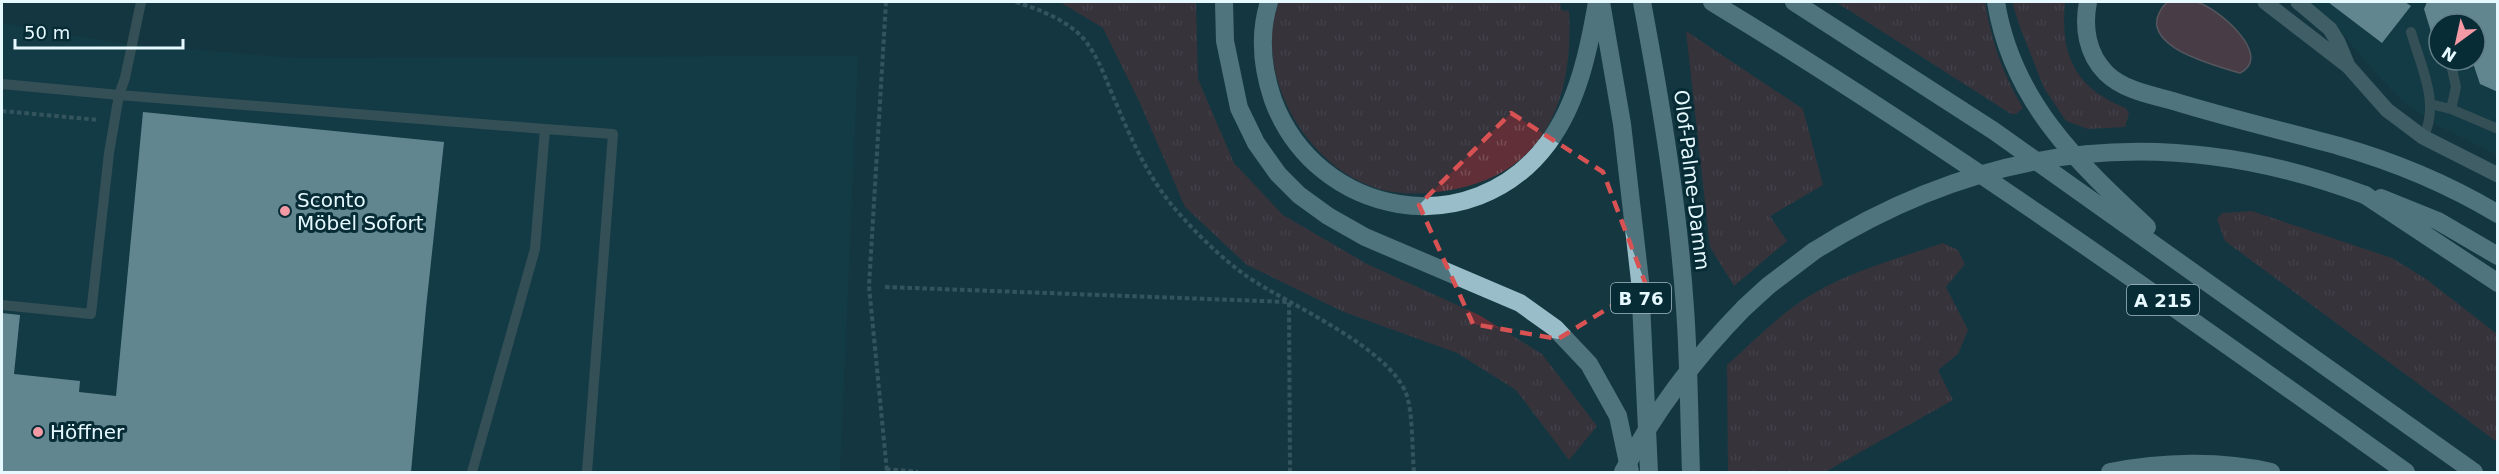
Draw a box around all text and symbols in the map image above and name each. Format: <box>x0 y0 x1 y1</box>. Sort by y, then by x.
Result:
scale bar <box>15 12 183 50</box>
north arrow <box>2427 12 2487 72</box>
text: 50 m <box>24 22 70 43</box>
text: N <box>2438 43 2460 66</box>
street label: Olof-Palme-Damm <box>1669 89 1715 271</box>
place label: Sconto Möbel Sofort <box>297 188 424 235</box>
marker: Sconto Möbel Sofort <box>278 204 292 218</box>
road number: B 76 <box>1611 283 1671 313</box>
road number: A 215 <box>2127 285 2199 315</box>
place label: Höffner <box>50 420 125 444</box>
marker: Höffner <box>31 425 45 439</box>

